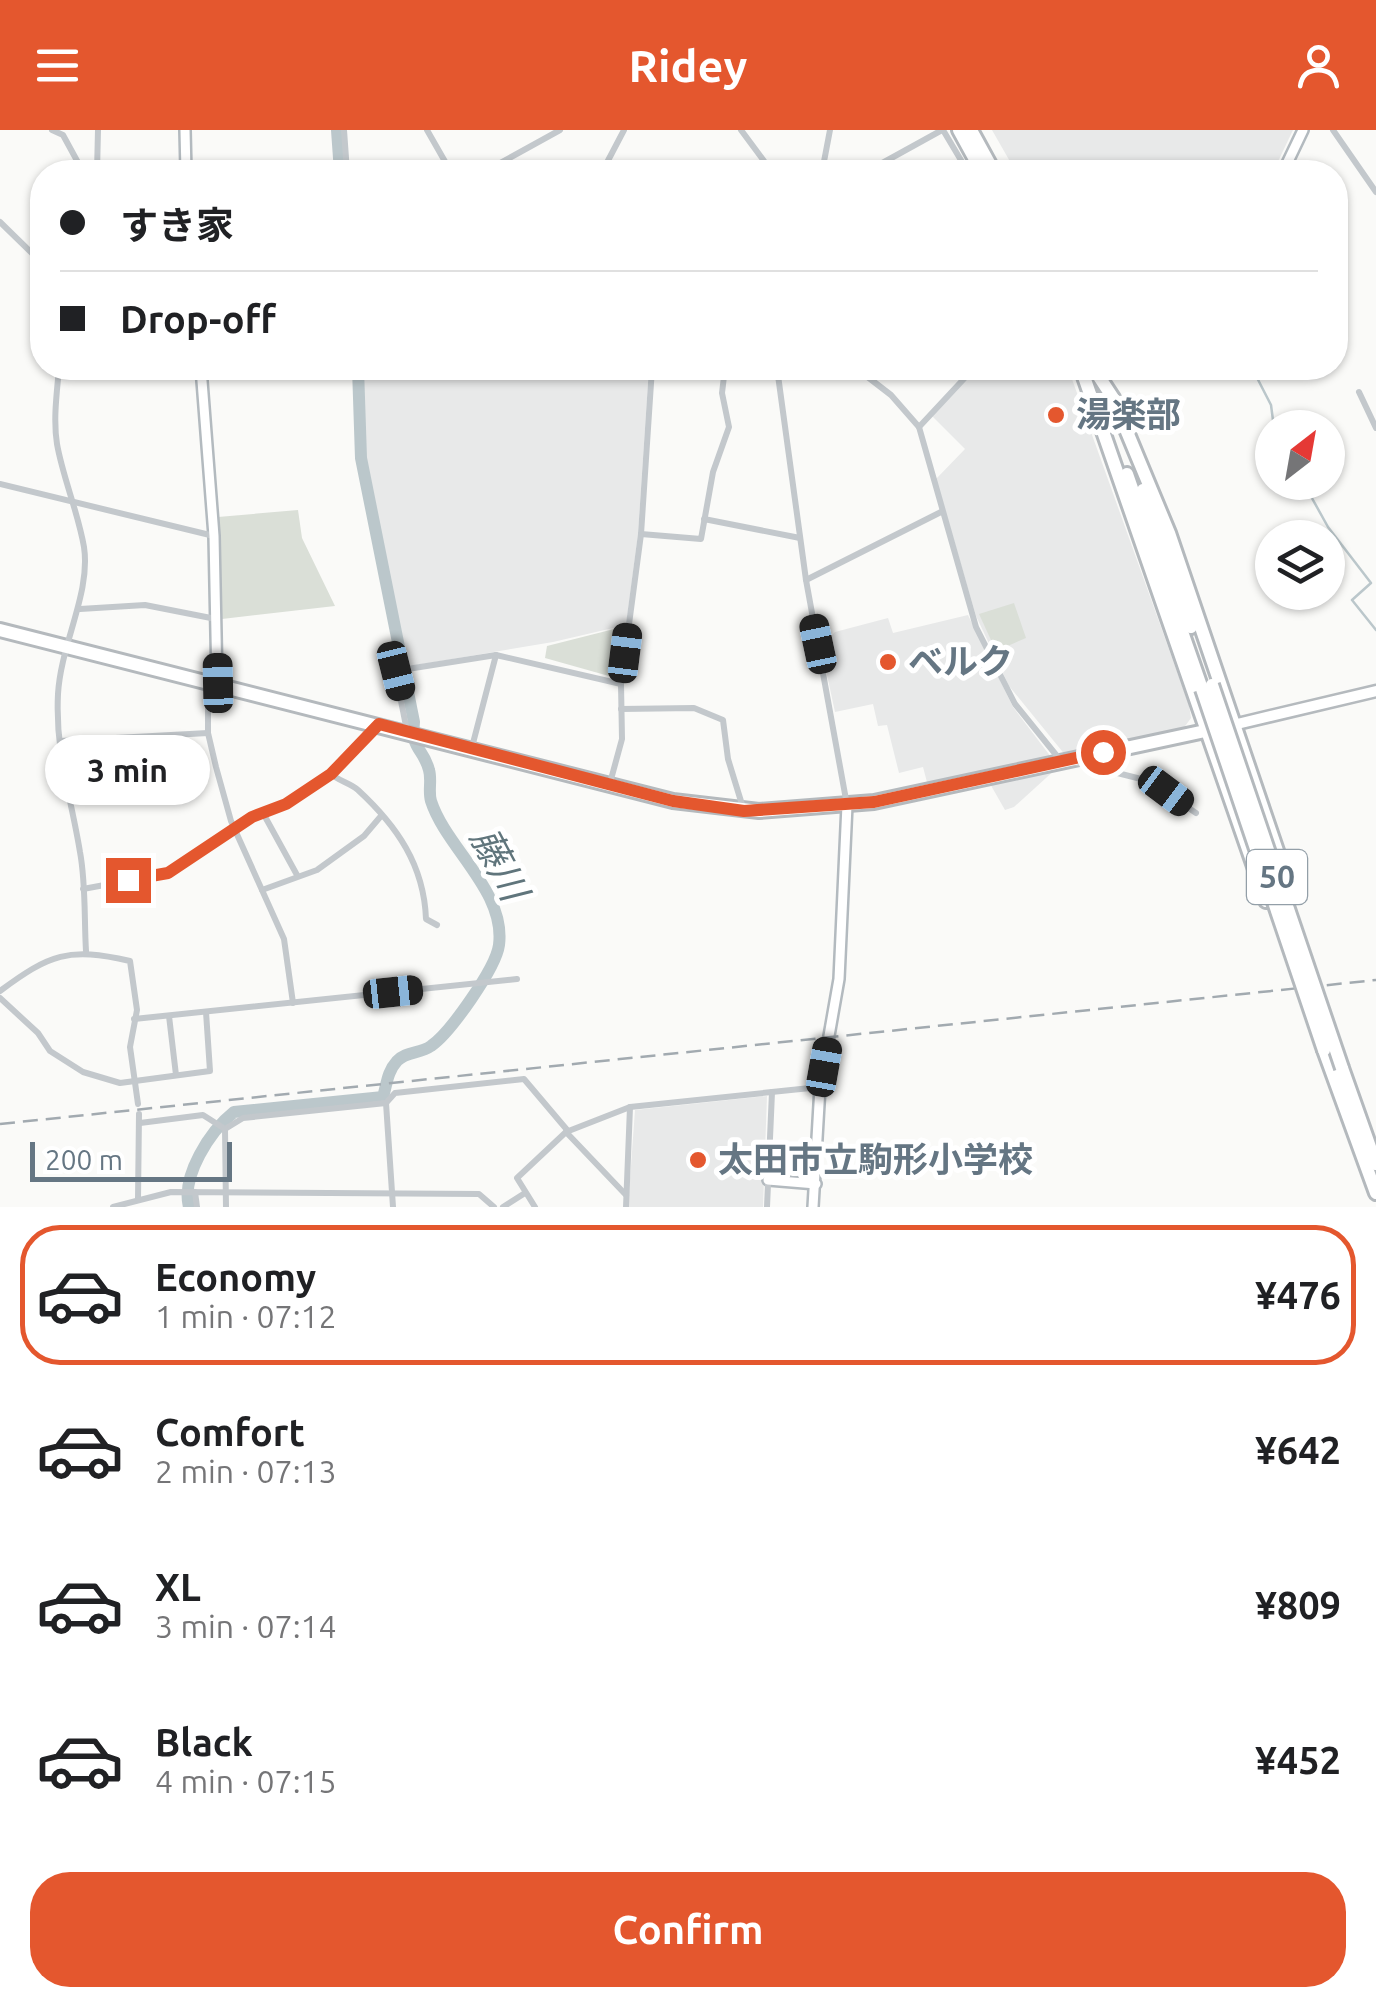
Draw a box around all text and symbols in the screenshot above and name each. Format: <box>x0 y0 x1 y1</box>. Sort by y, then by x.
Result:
icon: menu <box>30 38 85 93</box>
icon: person <box>1291 38 1346 93</box>
text: Ridey <box>629 40 747 91</box>
text: すき家 <box>120 204 234 246</box>
text: Drop-off <box>120 298 276 340</box>
place label: 湯楽部 <box>1076 394 1181 434</box>
marker: 湯楽部 <box>1045 404 1067 426</box>
north arrow <box>1255 410 1345 500</box>
map controls <box>1255 410 1345 610</box>
button: layers <box>1255 520 1345 610</box>
car <box>797 612 839 676</box>
car <box>606 621 644 685</box>
car <box>374 638 418 704</box>
place label: ベルク <box>908 641 1013 681</box>
marker: ベルク <box>877 651 899 673</box>
car <box>202 653 234 713</box>
route start <box>1081 730 1126 775</box>
callout: 3 min <box>46 735 210 805</box>
text: 3 min <box>87 752 168 788</box>
car <box>1133 761 1199 821</box>
water label: 藤川 <box>463 820 538 910</box>
road number: 50 <box>1247 850 1307 904</box>
route end <box>106 858 151 903</box>
car <box>362 974 424 1010</box>
car <box>804 1035 844 1099</box>
scale bar <box>30 1137 232 1182</box>
place label: 太田市立駒形小学校 <box>718 1139 1033 1179</box>
text: 200 m <box>45 1144 123 1175</box>
marker: 太田市立駒形小学校 <box>687 1149 709 1171</box>
icon: car <box>35 1250 125 1340</box>
text: Economy <box>155 1256 316 1298</box>
text: ¥476 <box>1255 1274 1341 1316</box>
text: 1 min · 07:12 <box>155 1298 337 1334</box>
icon: car <box>35 1405 125 1495</box>
text: Comfort <box>155 1411 305 1453</box>
text: ¥642 <box>1255 1429 1341 1471</box>
text: 2 min · 07:13 <box>155 1453 337 1489</box>
icon: car <box>35 1560 125 1650</box>
text: XL <box>155 1566 201 1608</box>
text: ¥809 <box>1255 1584 1341 1626</box>
text: 3 min · 07:14 <box>155 1608 337 1644</box>
icon: car <box>35 1715 125 1805</box>
text: Black <box>155 1721 253 1763</box>
text: ¥452 <box>1255 1739 1341 1781</box>
text: 4 min · 07:15 <box>155 1763 337 1799</box>
button: Confirm <box>30 1872 1346 1987</box>

